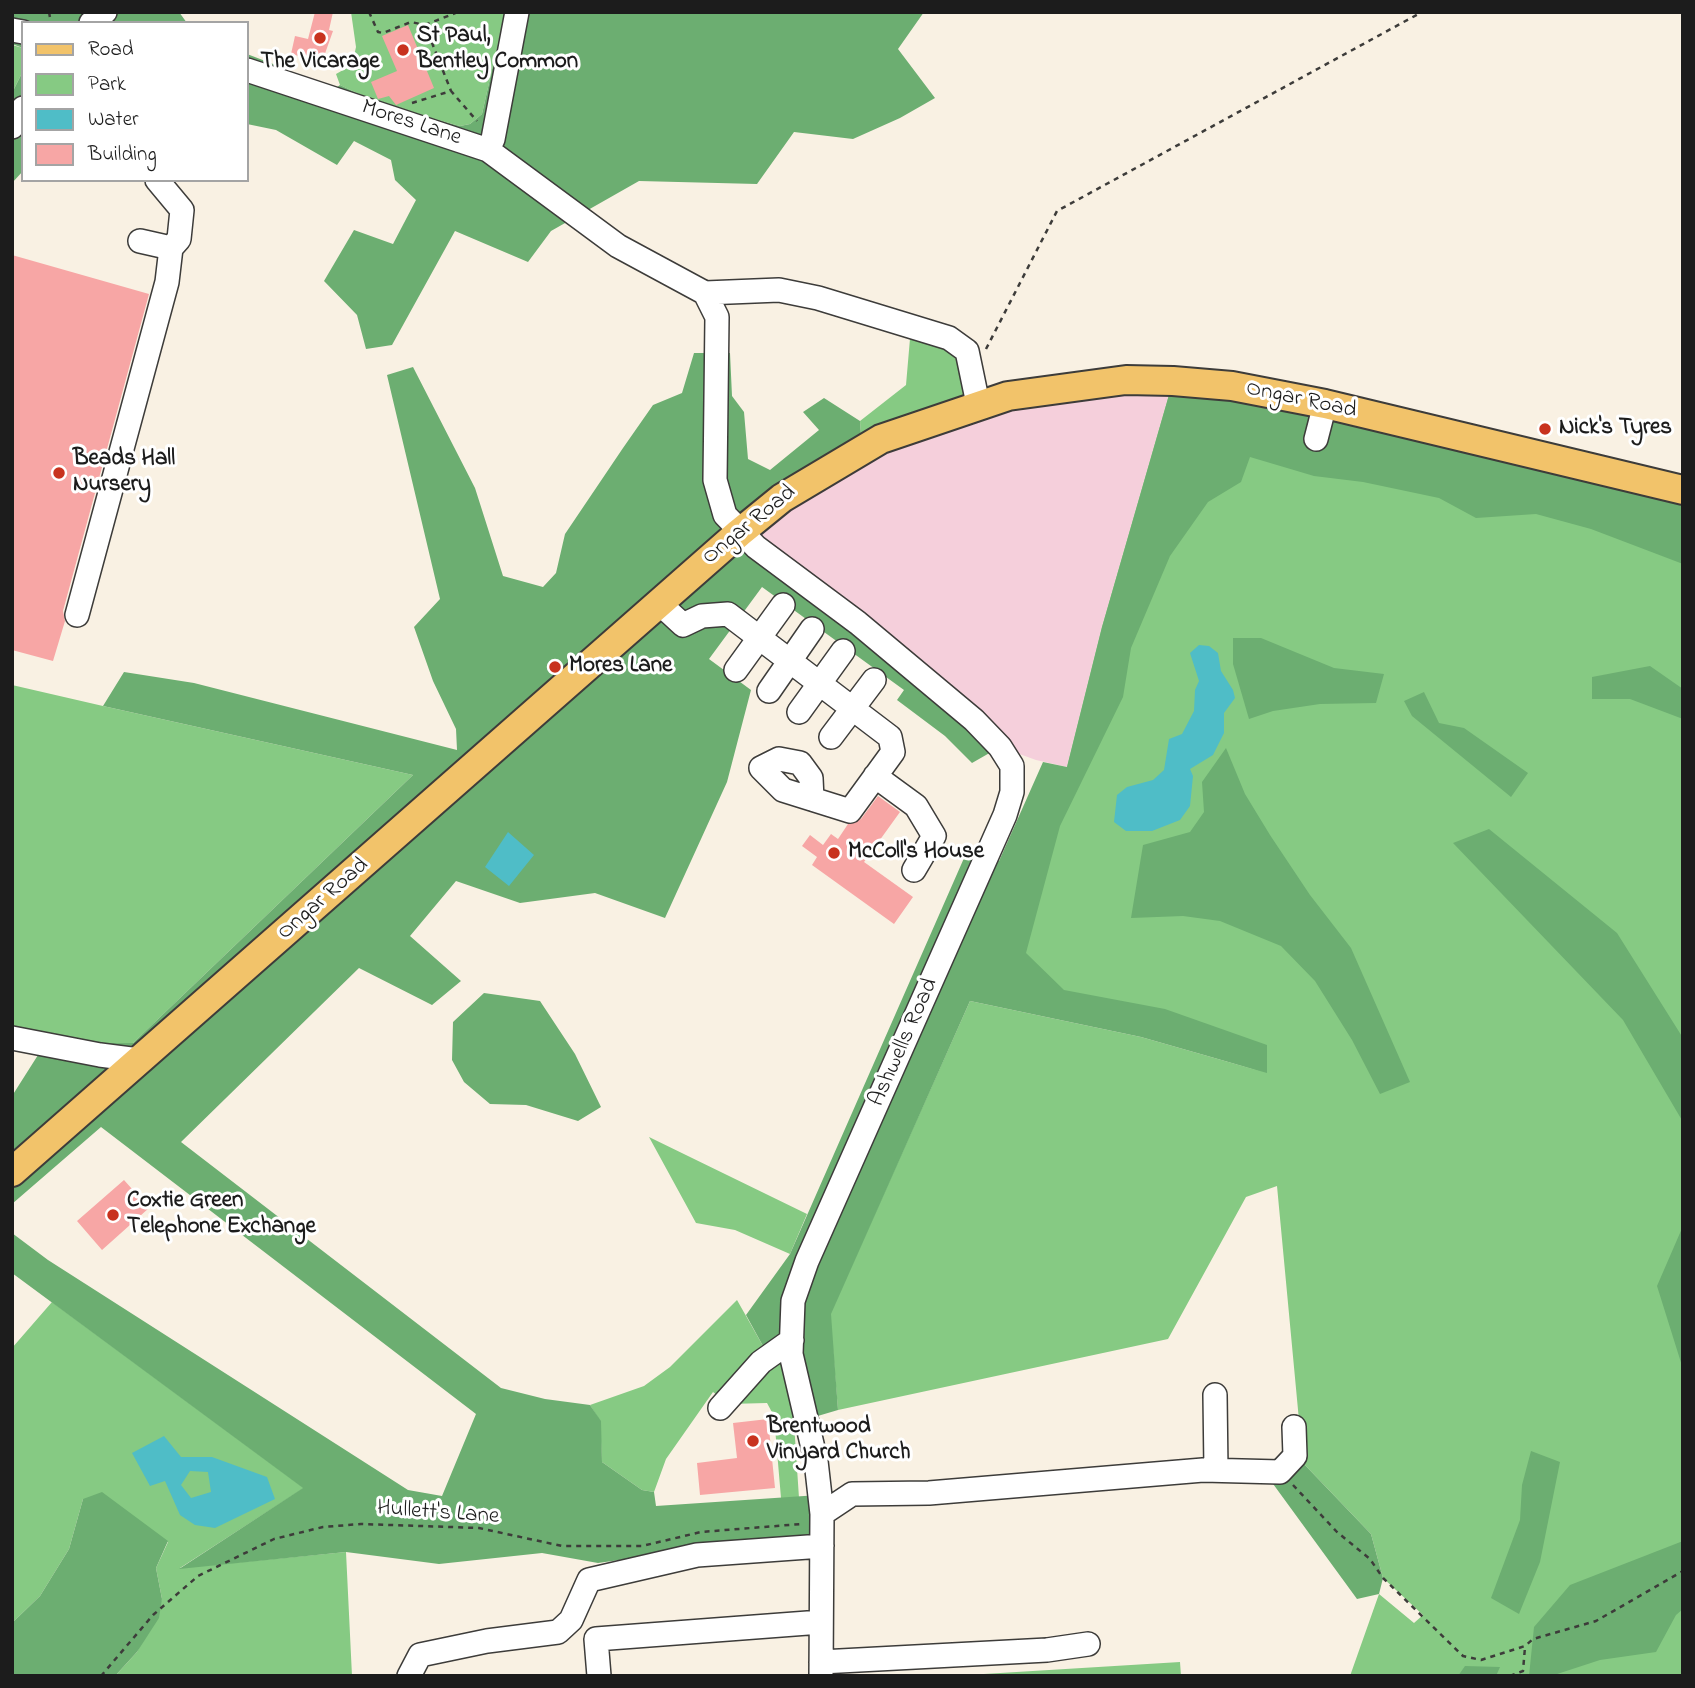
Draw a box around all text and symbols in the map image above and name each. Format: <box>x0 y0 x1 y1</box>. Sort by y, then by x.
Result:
legend <box>21 21 248 182</box>
place label: St Paul, Bentley Common <box>417 23 578 77</box>
marker: The Vicarage <box>312 30 328 46</box>
text: Road <box>88 35 134 65</box>
marker: St Paul, Bentley Common <box>395 42 411 58</box>
place label: The Vicarage <box>260 49 380 77</box>
text: Park <box>88 70 126 100</box>
street label: Mores Lane <box>358 95 464 153</box>
text: Water <box>88 105 139 135</box>
text: Building <box>88 140 157 170</box>
street label: Ongar Road <box>1243 376 1359 426</box>
place label: Nick's Tyres <box>1559 415 1672 443</box>
marker: Nick's Tyres <box>1537 421 1553 437</box>
place label: Beads Hall Nursery <box>73 446 175 500</box>
marker: Beads Hall Nursery <box>51 465 67 481</box>
street label: Ongar Road <box>698 480 802 572</box>
place label: Mores Lane <box>569 653 672 681</box>
marker: Mores Lane <box>547 659 563 675</box>
place label: McColl's House <box>848 839 984 867</box>
marker: McColl's House <box>826 845 842 861</box>
street label: Ongar Road <box>273 853 375 947</box>
street label: Ashwells Road <box>864 975 946 1111</box>
place label: Coxtie Green Telephone Exchange <box>127 1188 316 1242</box>
marker: Coxtie Green Telephone Exchange <box>105 1207 121 1223</box>
place label: Brentwood Vinyard Church <box>767 1414 910 1468</box>
marker: Brentwood Vinyard Church <box>745 1433 761 1449</box>
street label: Hullett's Lane <box>376 1496 500 1532</box>

